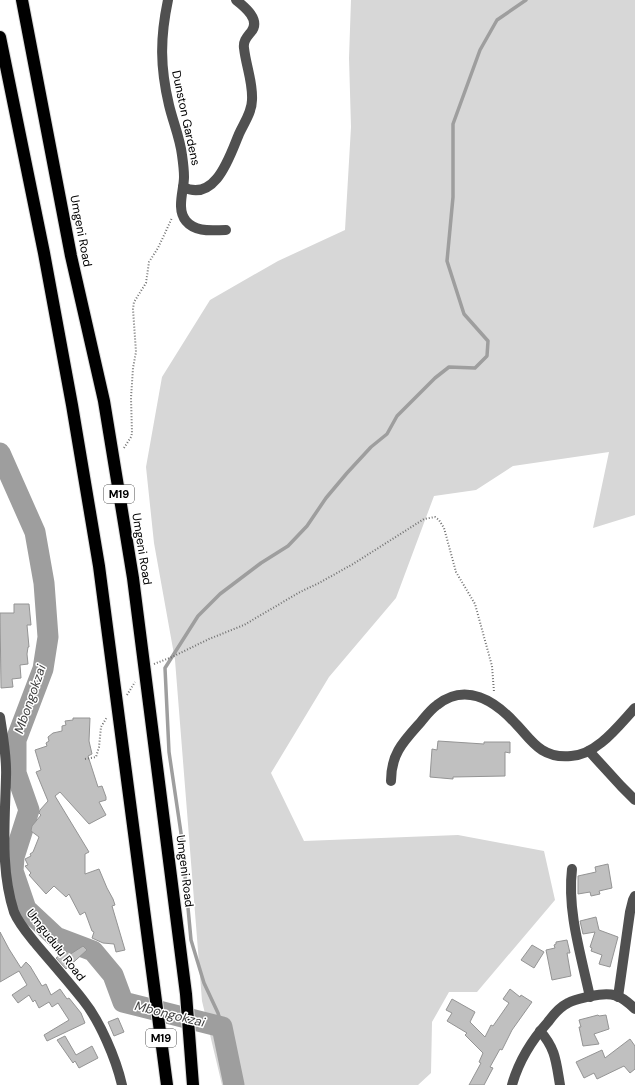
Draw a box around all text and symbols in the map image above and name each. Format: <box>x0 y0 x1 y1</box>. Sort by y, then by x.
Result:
street label: Dunston Gardens <box>168 69 204 167</box>
street label: Umgeni Road <box>66 194 96 268</box>
road number: M19 <box>104 485 134 503</box>
street label: Umgeni Road <box>128 512 156 586</box>
water label: Mbongokzai <box>10 661 50 736</box>
street label: Umgeni Road <box>173 834 197 908</box>
street label: Umgudulu Road <box>23 906 89 984</box>
water label: Mbongokzai <box>133 997 208 1031</box>
road number: M19 <box>146 1029 176 1047</box>

